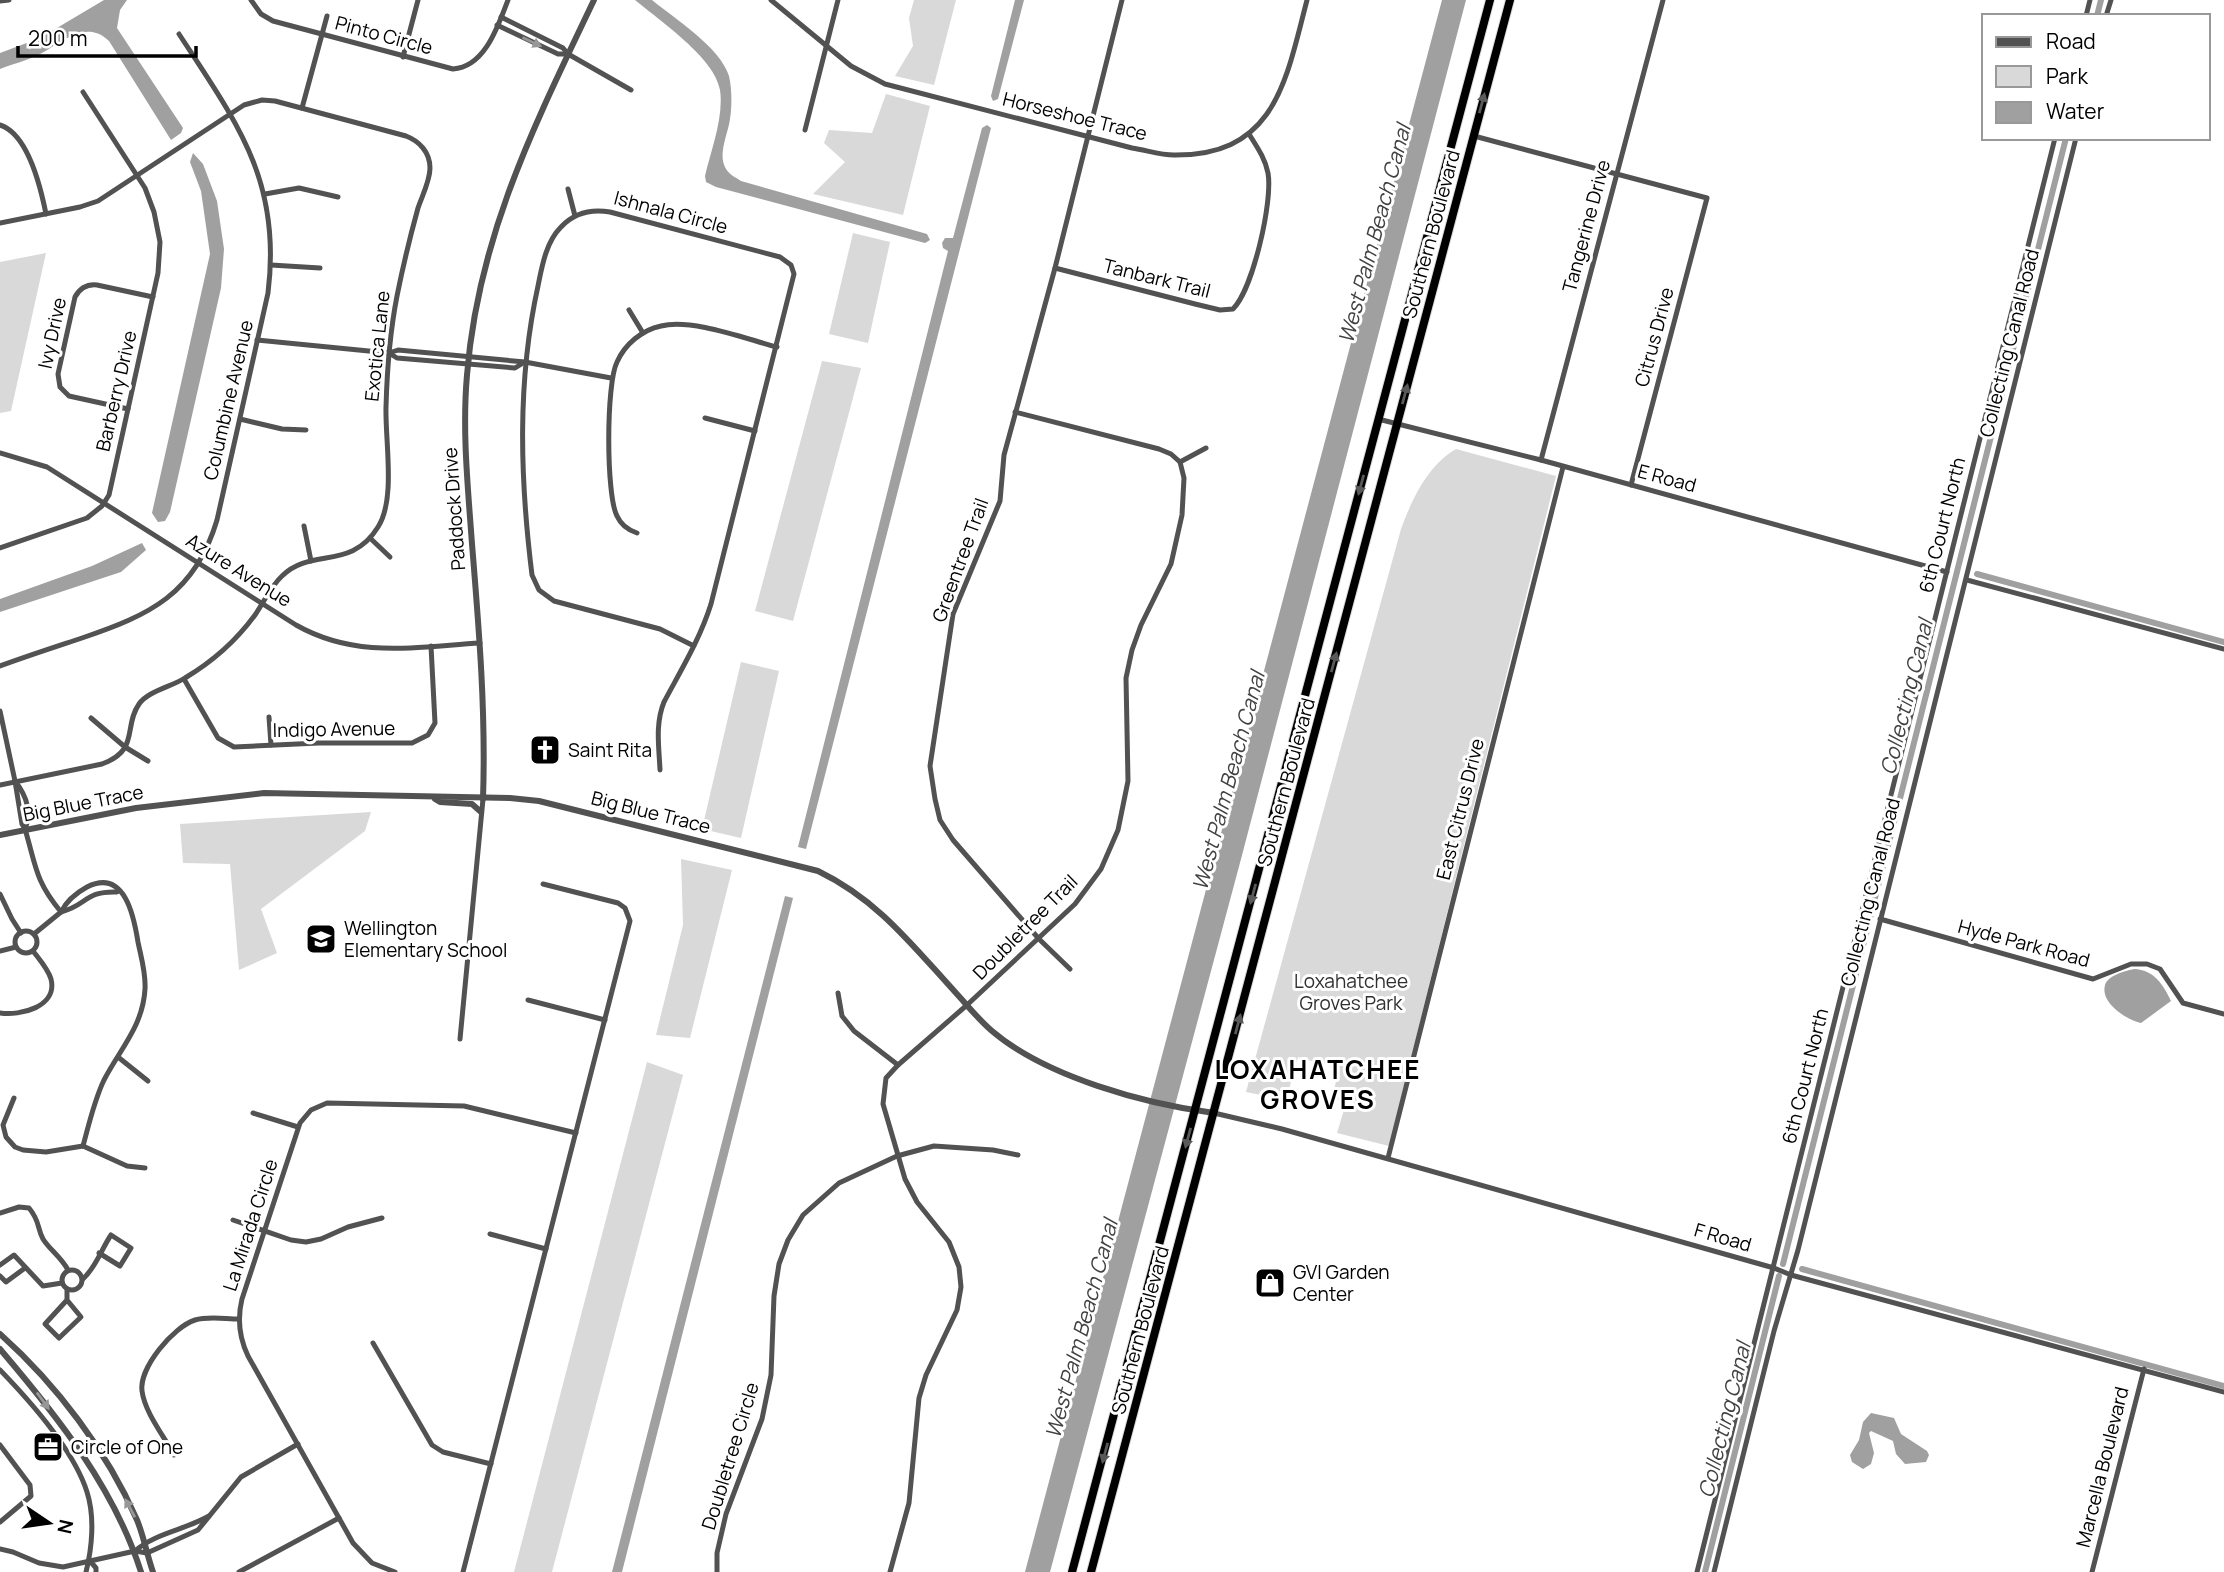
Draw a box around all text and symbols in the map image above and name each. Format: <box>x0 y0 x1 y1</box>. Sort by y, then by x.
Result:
street label: Pinto Circle <box>332 10 436 60</box>
scale bar <box>18 14 196 58</box>
legend <box>1982 14 2210 140</box>
text: 200 m <box>28 24 88 52</box>
text: Road <box>2046 27 2096 55</box>
one-way arrow <box>522 36 542 47</box>
text: Park <box>2046 62 2088 90</box>
street label: Horseshoe Trace <box>1000 85 1150 147</box>
one-way arrow <box>1477 92 1488 114</box>
text: Water <box>2046 97 2105 125</box>
water label: West Palm Beach Canal <box>1331 118 1418 346</box>
street label: Southern Boulevard <box>1396 147 1466 321</box>
street label: Tangerine Drive <box>1556 157 1616 295</box>
street label: Ishnala Circle <box>611 184 731 240</box>
street label: Collecting Canal Road <box>1973 246 2045 440</box>
street label: Tanbark Trail <box>1100 252 1214 304</box>
street label: Citrus Drive <box>1628 284 1680 390</box>
street label: Exotica Lane <box>358 289 396 403</box>
street label: Ivy Drive <box>32 295 72 371</box>
street label: Columbine Avenue <box>197 317 259 483</box>
street label: Barberry Drive <box>89 328 143 454</box>
one-way arrow <box>1400 383 1411 405</box>
street label: Paddock Drive <box>437 446 471 572</box>
street label: 6th Court North <box>1913 454 1971 596</box>
street label: E Road <box>1635 458 1699 498</box>
one-way arrow <box>1355 474 1366 496</box>
street label: Greentree Trail <box>926 495 994 625</box>
street label: Azure Avenue <box>181 527 297 613</box>
water label: Collecting Canal <box>1873 613 1940 777</box>
one-way arrow <box>1329 650 1340 672</box>
water label: West Palm Beach Canal <box>1185 665 1272 893</box>
street label: Southern Boulevard <box>1251 695 1321 869</box>
street label: Indigo Avenue <box>272 715 396 743</box>
church icon: Saint Rita <box>528 733 562 767</box>
street label: East Citrus Drive <box>1430 736 1490 882</box>
place label: Saint Rita <box>568 737 652 763</box>
street label: Big Blue Trace <box>21 779 145 827</box>
street label: Big Blue Trace <box>589 785 713 839</box>
street label: Collecting Canal Road <box>1834 795 1906 989</box>
street label: Doubletree Trail <box>967 869 1083 985</box>
one-way arrow <box>1247 884 1257 905</box>
street label: Hyde Park Road <box>1955 913 2093 973</box>
place label: Wellington Elementary School <box>344 915 507 963</box>
school or university icon: Wellington Elementary School <box>304 922 338 956</box>
park label: Loxahatchee Groves Park <box>1294 968 1408 1016</box>
street label: 6th Court North <box>1776 1005 1834 1147</box>
one-way arrow <box>1233 1012 1244 1034</box>
district label: LOXAHATCHEE GROVES <box>1215 1051 1421 1117</box>
one-way arrow <box>1182 1127 1193 1149</box>
street label: La Mirada Circle <box>216 1156 284 1294</box>
water label: West Palm Beach Canal <box>1038 1213 1125 1441</box>
street label: F Road <box>1691 1216 1755 1258</box>
street label: Southern Boulevard <box>1105 1243 1175 1417</box>
place label: GVI Garden Center <box>1293 1259 1390 1307</box>
shop icon: GVI Garden Center <box>1253 1266 1287 1300</box>
water label: Collecting Canal <box>1691 1336 1758 1500</box>
street label: Doubletree Circle <box>695 1379 765 1533</box>
street label: Marcella Boulevard <box>2069 1384 2135 1550</box>
one-way arrow <box>36 1392 50 1410</box>
office icon: Circle of One <box>31 1430 65 1464</box>
place label: Circle of One <box>71 1434 183 1460</box>
one-way arrow <box>1099 1442 1110 1464</box>
north arrow <box>14 1488 84 1558</box>
one-way arrow <box>124 1498 136 1518</box>
text: N <box>51 1517 80 1536</box>

